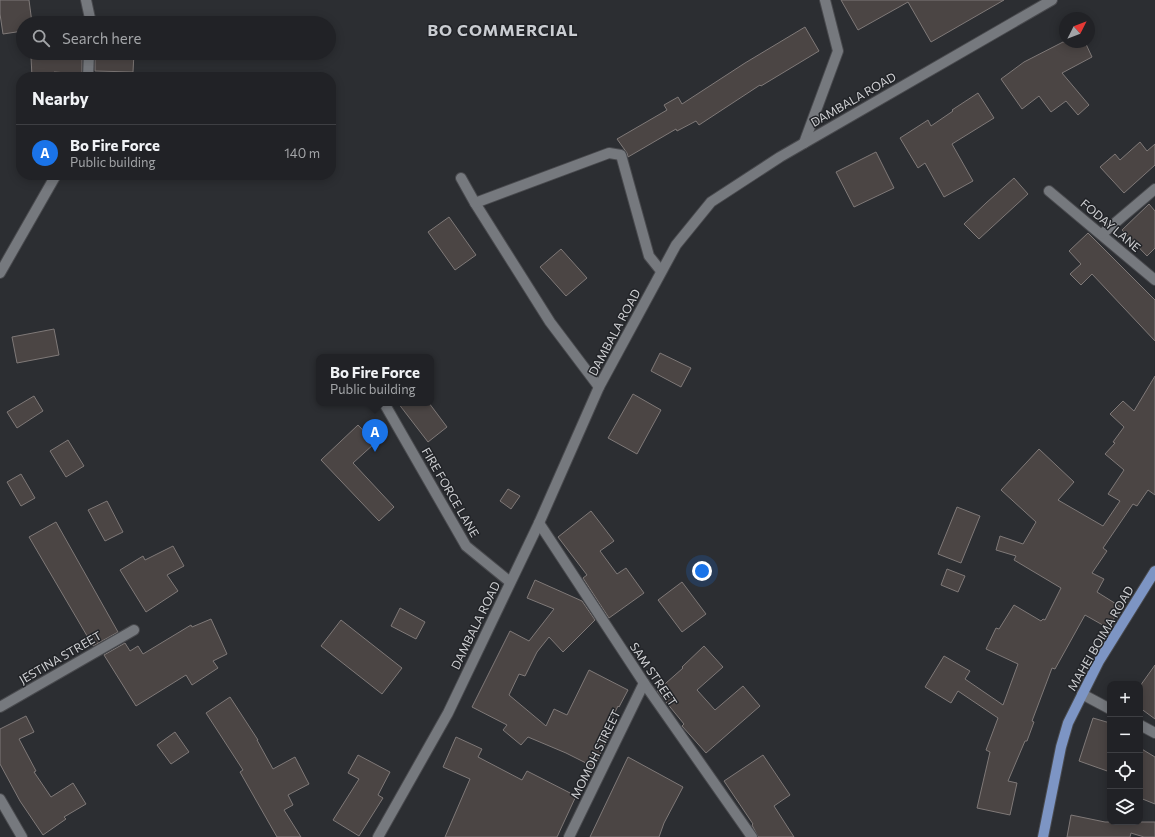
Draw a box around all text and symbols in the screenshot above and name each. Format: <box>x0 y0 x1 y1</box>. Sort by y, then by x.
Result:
north arrow <box>1059 12 1095 48</box>
search box <box>16 16 336 60</box>
district label: BO COMMERCIAL <box>427 20 579 39</box>
icon: search <box>30 27 52 49</box>
text: Search here <box>62 29 141 47</box>
street label: DAMBALA ROAD <box>808 69 898 129</box>
text: Nearby <box>32 88 89 109</box>
text: Bo Fire Force <box>70 136 160 154</box>
text: A <box>40 145 50 161</box>
text: 140 m <box>284 145 320 161</box>
text: Public building <box>70 154 156 170</box>
street label: FODAY LANE <box>1078 196 1144 254</box>
street label: DAMBALA ROAD <box>585 286 643 378</box>
popup <box>316 354 434 406</box>
text: Bo Fire Force <box>330 363 420 381</box>
text: Public building <box>330 381 416 397</box>
pin: A <box>362 419 388 452</box>
street label: FIRE FORCE LANE <box>420 445 482 539</box>
your location <box>692 561 712 581</box>
street label: DAMBALA ROAD <box>448 579 502 671</box>
street label: MAHEI BOIMA ROAD <box>1064 583 1136 693</box>
street label: JESTINA STREET <box>16 628 104 687</box>
street label: SAM STREET <box>628 640 681 709</box>
map controls <box>1107 681 1143 825</box>
button: + <box>1107 681 1143 717</box>
street label: MOMOH STREET <box>567 707 623 801</box>
button: − <box>1107 717 1143 753</box>
button: locate <box>1107 753 1143 789</box>
button: layers <box>1107 789 1143 825</box>

